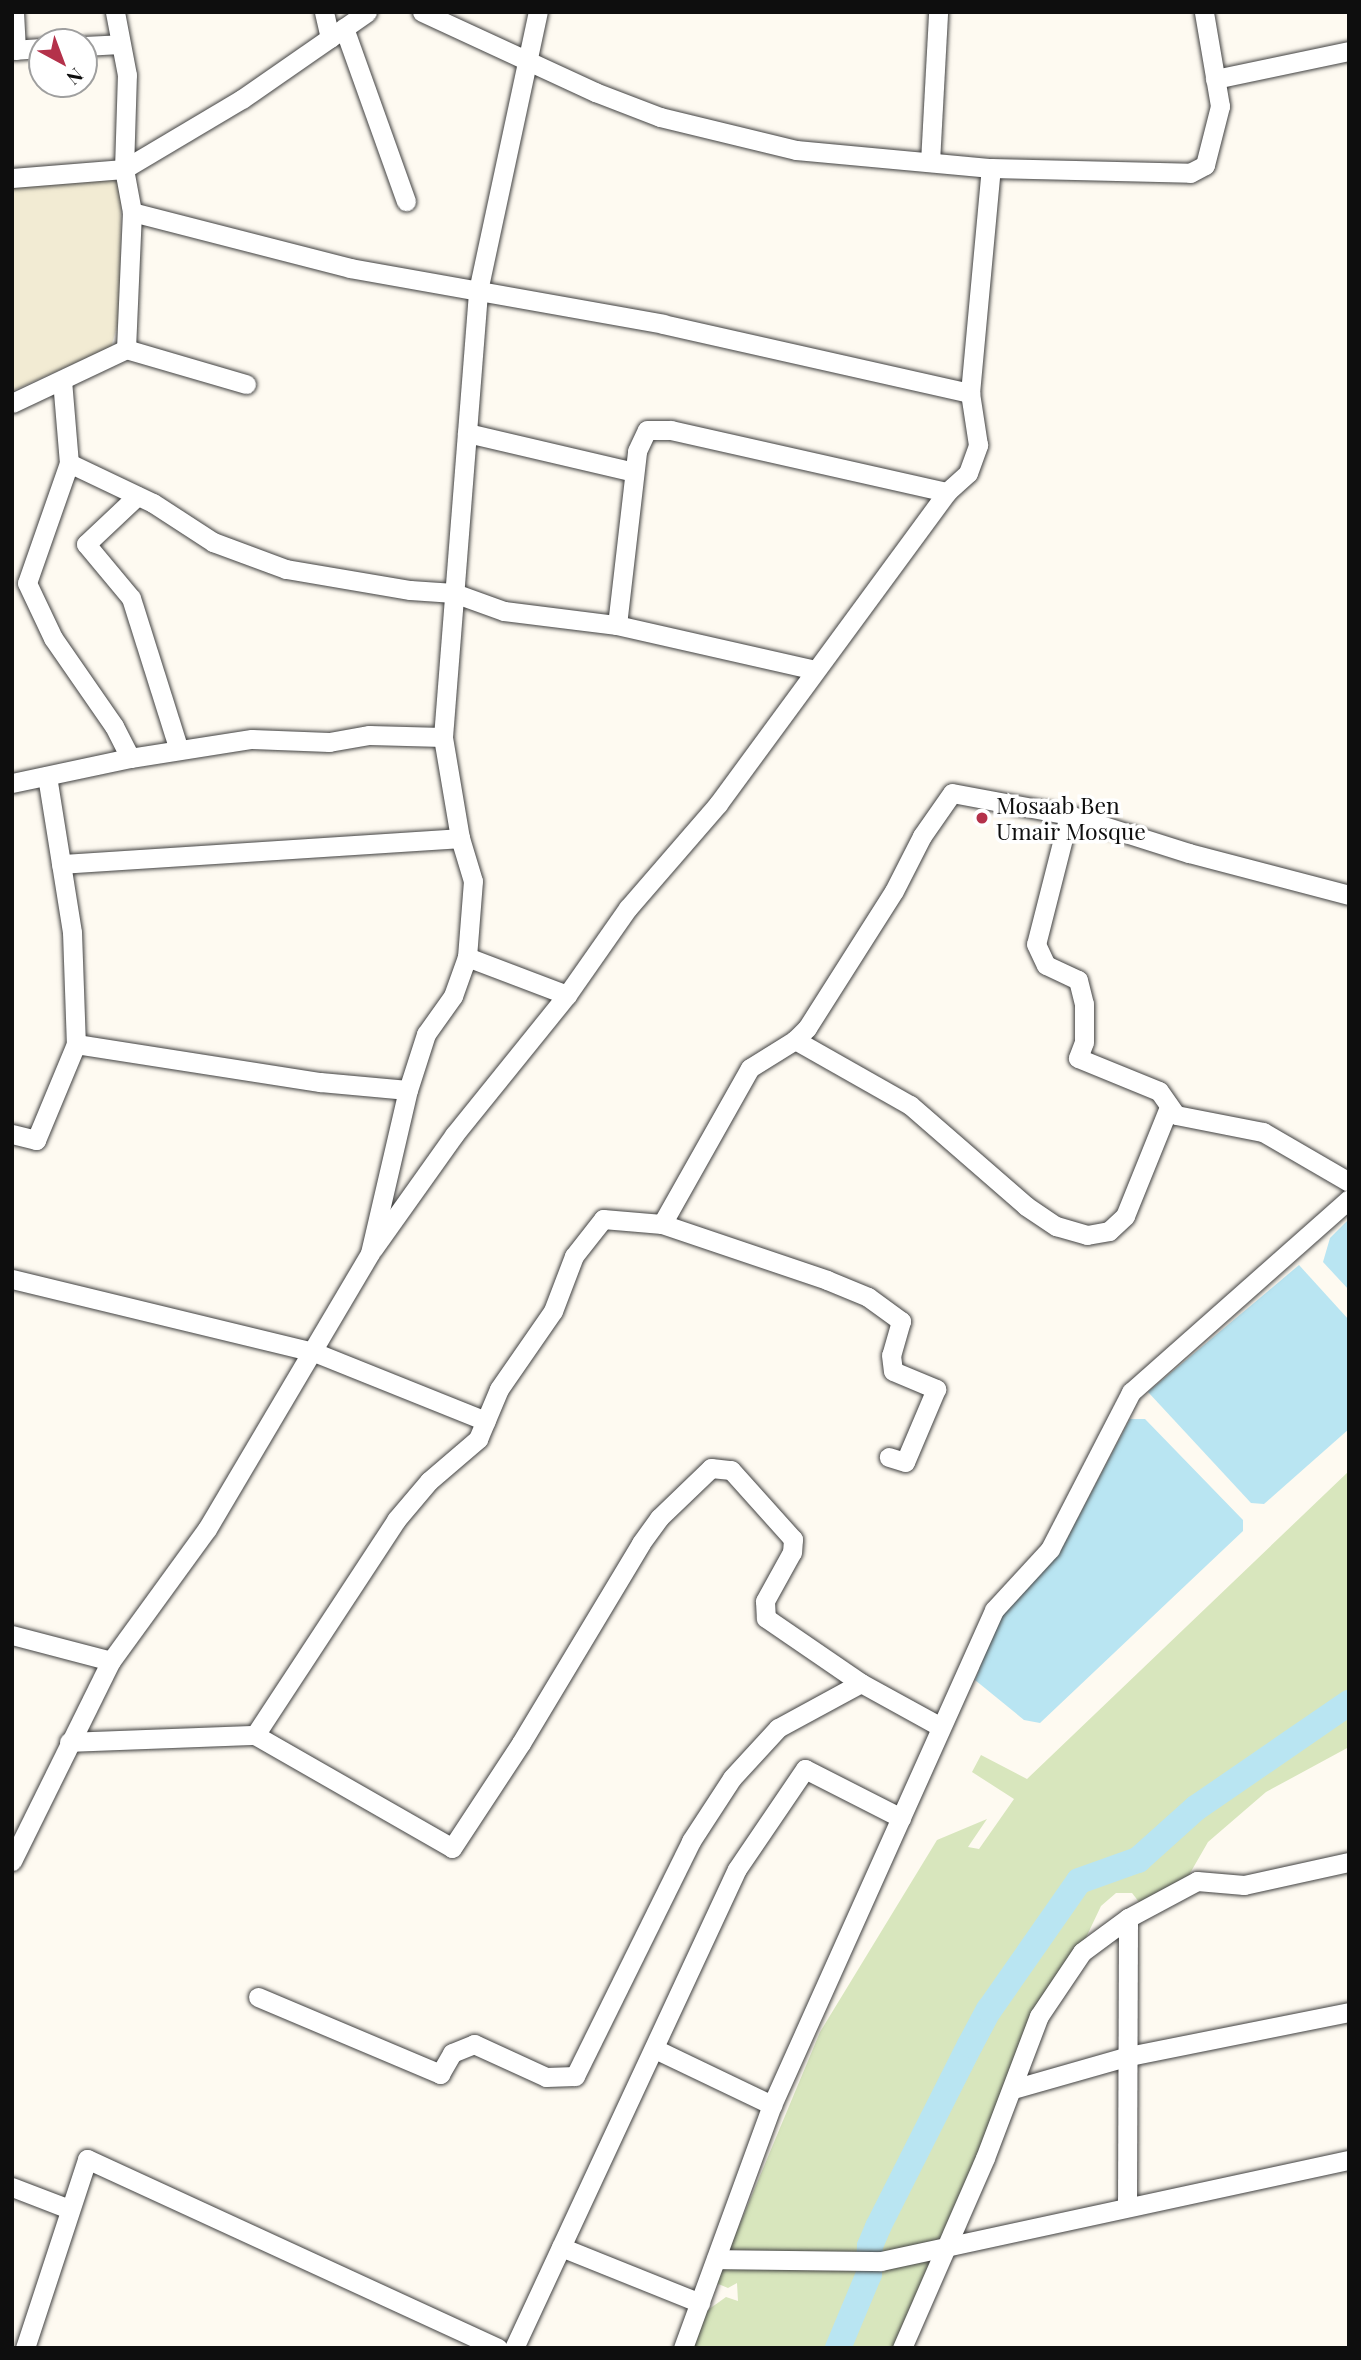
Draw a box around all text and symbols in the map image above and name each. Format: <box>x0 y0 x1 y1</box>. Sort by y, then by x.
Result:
north arrow <box>28 28 98 98</box>
text: N <box>62 63 89 92</box>
place label: Mosaab Ben Umair Mosque <box>996 791 1146 845</box>
marker: Mosaab Ben Umair Mosque <box>974 810 990 826</box>

